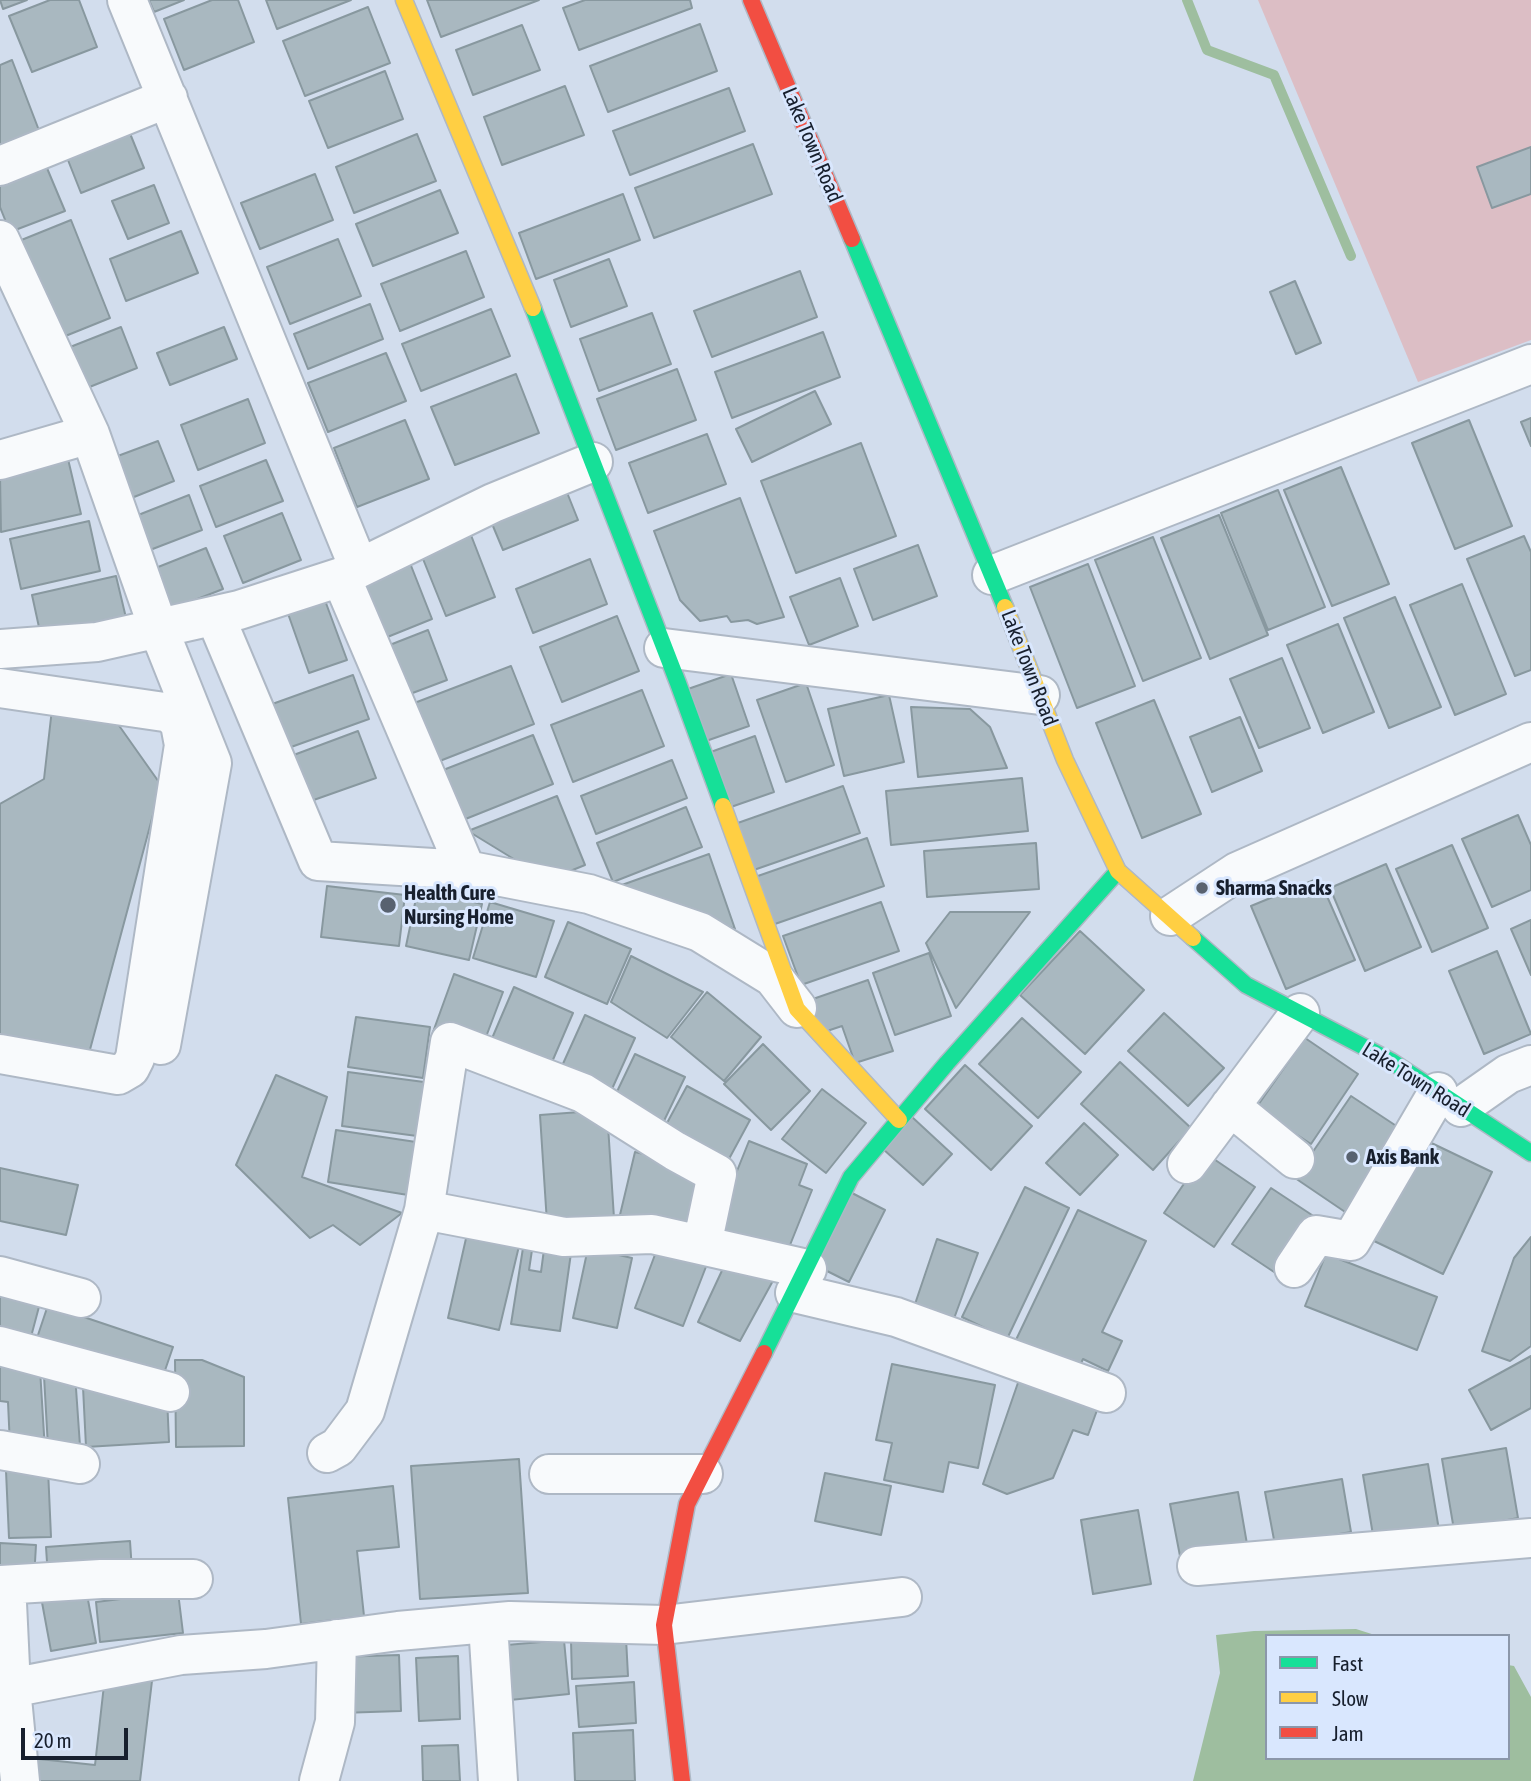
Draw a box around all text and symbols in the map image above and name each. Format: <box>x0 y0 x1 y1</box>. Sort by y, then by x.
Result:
street label: Lake Town Road <box>776 84 848 206</box>
street label: Lake Town Road <box>995 606 1063 730</box>
place label: Sharma Snacks <box>1216 875 1332 901</box>
place label: Health Cure Nursing Home <box>404 880 514 930</box>
marker: Sharma Snacks <box>1194 880 1210 896</box>
marker: Health Cure Nursing Home <box>378 895 398 915</box>
street label: Lake Town Road <box>1357 1037 1475 1123</box>
place label: Axis Bank <box>1366 1144 1439 1170</box>
marker: Axis Bank <box>1344 1149 1360 1165</box>
legend <box>1265 1634 1510 1760</box>
text: Fast <box>1332 1651 1363 1675</box>
text: Slow <box>1332 1686 1368 1710</box>
scale bar <box>24 1714 131 1758</box>
text: Jam <box>1332 1721 1364 1745</box>
text: 20 m <box>34 1728 72 1752</box>

